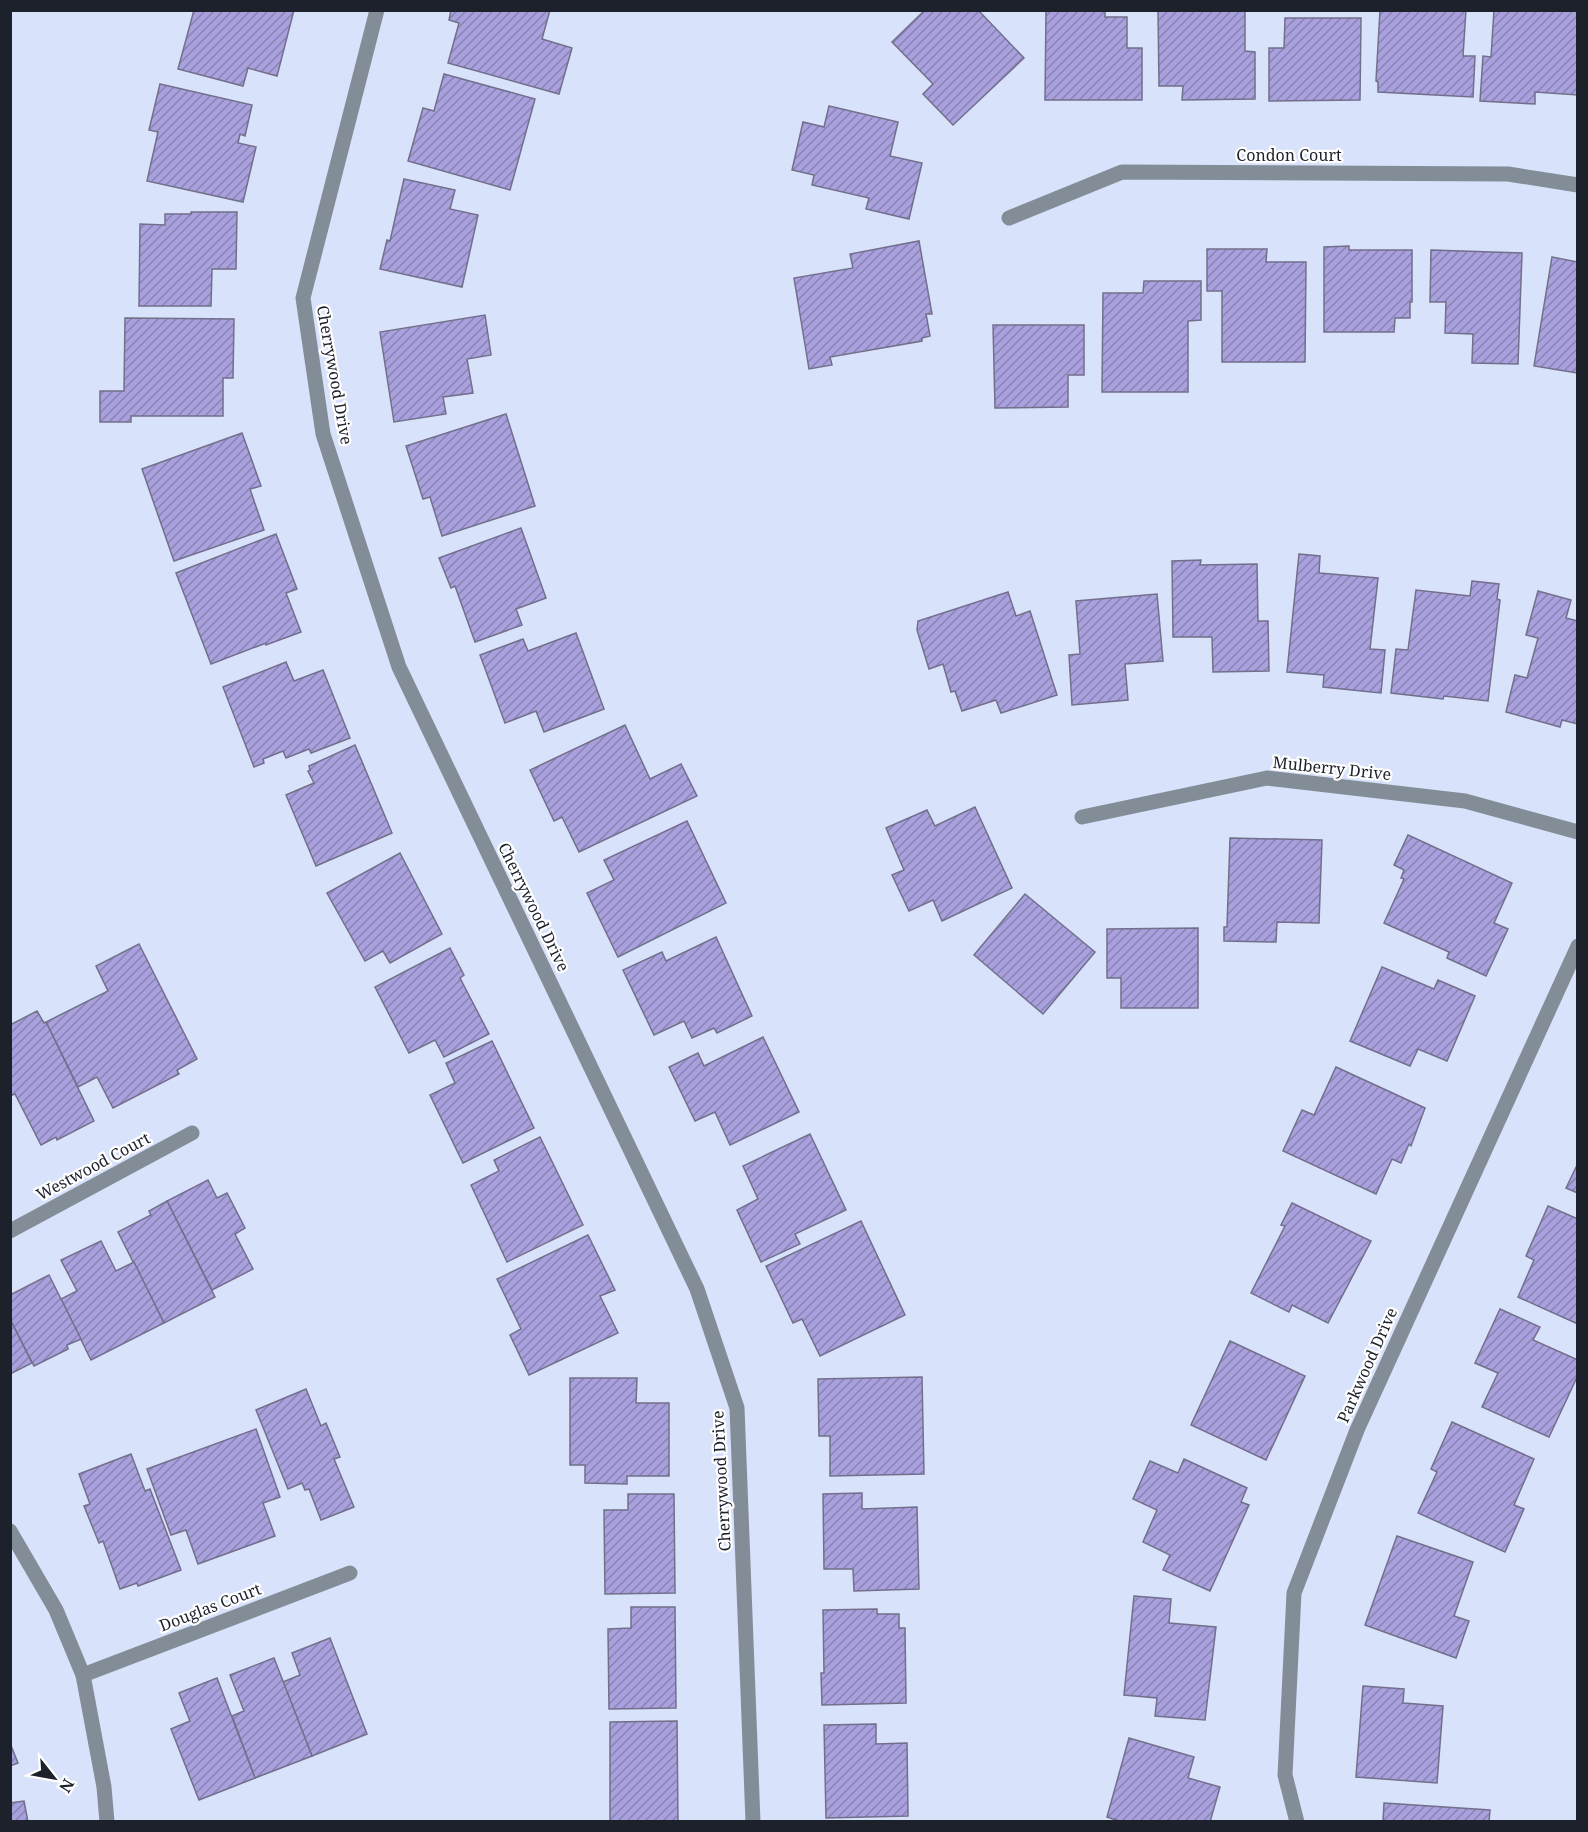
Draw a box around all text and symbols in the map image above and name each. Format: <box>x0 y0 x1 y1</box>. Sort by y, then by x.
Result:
street label: Condon Court <box>1236 144 1342 166</box>
street label: Cherrywood Drive <box>312 304 358 446</box>
street label: Mulberry Drive <box>1272 751 1392 785</box>
street label: Cherrywood Drive <box>493 839 575 975</box>
street label: Westwood Court <box>32 1127 154 1205</box>
street label: Parkwood Drive <box>1332 1304 1402 1426</box>
street label: Cherrywood Drive <box>706 1410 736 1552</box>
street label: Douglas Court <box>156 1577 264 1637</box>
north arrow <box>24 1748 84 1808</box>
text: N <box>54 1775 80 1797</box>

